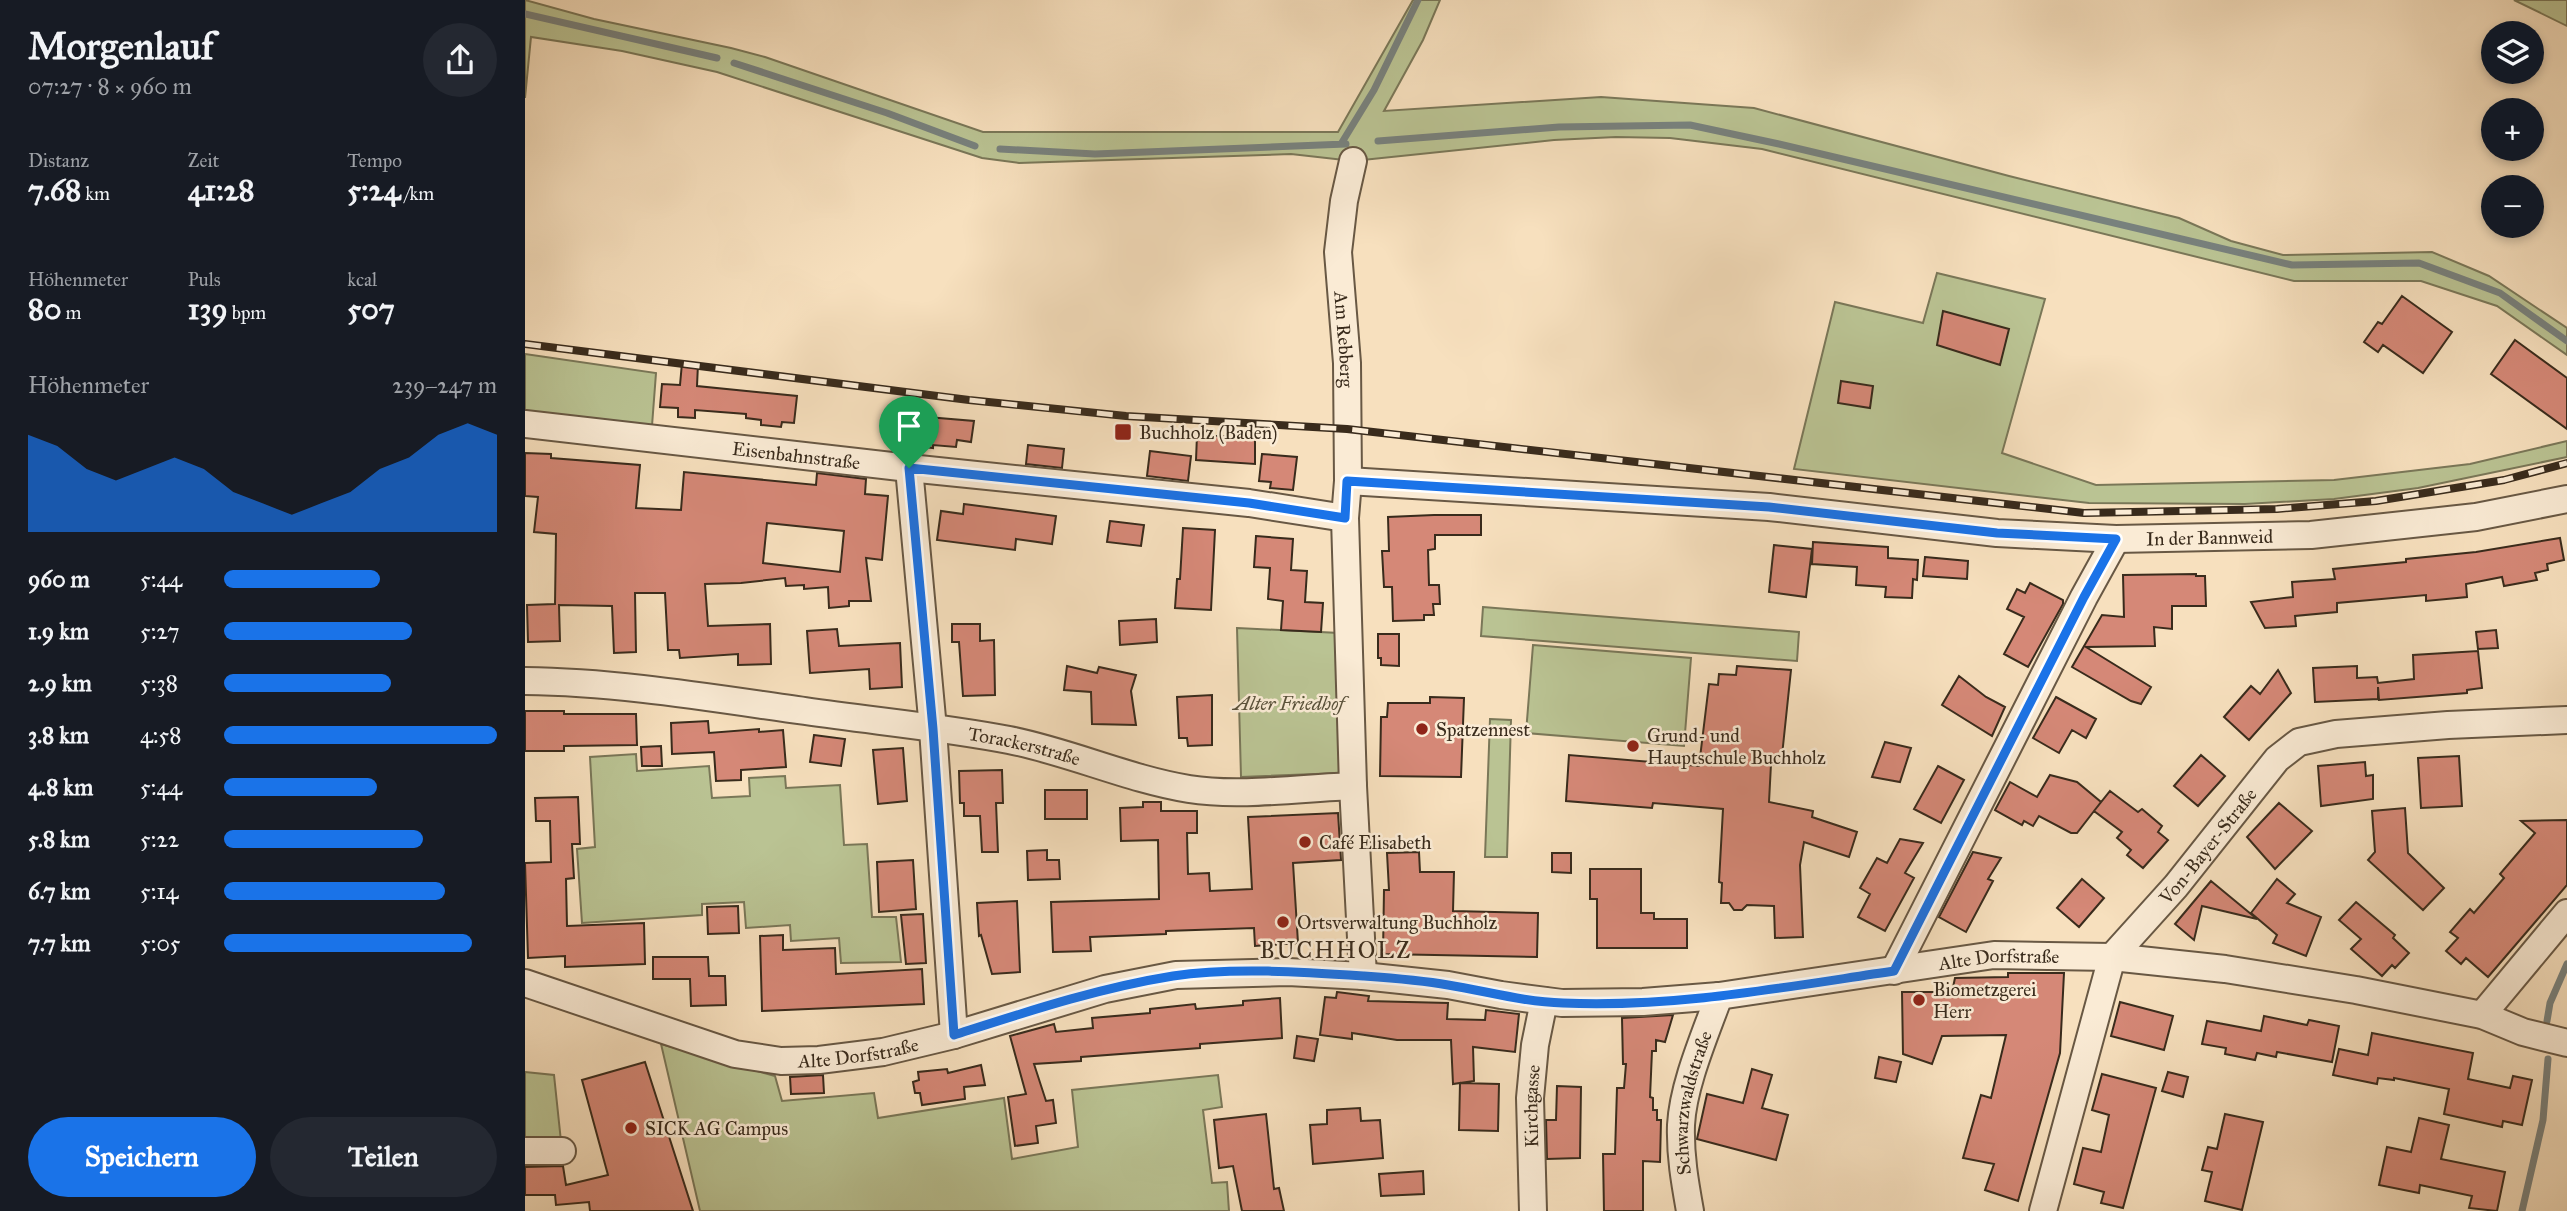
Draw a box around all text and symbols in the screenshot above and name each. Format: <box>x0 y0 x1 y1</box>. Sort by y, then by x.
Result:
map controls <box>2481 21 2544 238</box>
button: layers <box>2481 21 2544 84</box>
text: Morgenlauf <box>28 23 214 69</box>
button: share <box>423 23 497 97</box>
text: 07:27 · 8 × 960 m <box>28 72 192 100</box>
button: + <box>2481 98 2544 161</box>
text: Distanz <box>28 149 89 172</box>
text: Zeit <box>188 149 219 172</box>
text: Tempo <box>347 149 402 172</box>
text: 7.68 <box>28 172 81 208</box>
text: 41:28 <box>188 172 255 208</box>
text: 5:24 <box>347 172 400 208</box>
button: − <box>2481 175 2544 238</box>
text: km <box>81 182 110 205</box>
text: /km <box>400 182 434 205</box>
text: Höhenmeter <box>28 268 128 291</box>
text: Puls <box>188 268 221 291</box>
text: kcal <box>347 268 377 291</box>
street label: Am Rebberg <box>1329 289 1358 388</box>
text: 80 <box>28 291 61 327</box>
text: 139 <box>188 291 228 327</box>
text: 507 <box>347 291 395 327</box>
text: m <box>61 301 81 324</box>
text: bpm <box>228 301 266 324</box>
text: Höhenmeter <box>28 371 149 399</box>
text: 239–247 m <box>392 371 497 399</box>
pin <box>879 396 939 468</box>
icon: arrive <box>890 407 928 445</box>
place label: Buchholz (Baden) <box>1139 421 1277 445</box>
marker: Buchholz (Baden) <box>1113 422 1133 442</box>
street label: Eisenbahnstraße <box>731 437 861 474</box>
street label: In der Bannweid <box>2146 525 2274 550</box>
text: 960 m <box>28 565 90 593</box>
text: 5:44 <box>140 565 182 593</box>
text: 1.9 km <box>28 617 89 645</box>
text: 5:27 <box>140 617 180 645</box>
text: 2.9 km <box>28 669 92 697</box>
text: 5:38 <box>140 669 178 697</box>
park label: Alter Friedhof <box>1231 692 1349 715</box>
place label: Spatzennest <box>1436 718 1530 741</box>
text: 3.8 km <box>28 721 89 749</box>
text: 4:58 <box>140 721 182 749</box>
marker: Spatzennest <box>1414 721 1430 737</box>
street label: Torackerstraße <box>967 722 1083 771</box>
place label: Grund- und Hauptschule Buchholz <box>1647 724 1826 769</box>
marker: Grund- und Hauptschule Buchholz <box>1625 738 1641 754</box>
text: 4.8 km <box>28 773 93 801</box>
text: 5:44 <box>140 773 182 801</box>
street label: Von-Bayer-Straße <box>2154 783 2262 910</box>
text: 5.8 km <box>28 825 90 853</box>
text: 5:22 <box>140 825 179 853</box>
place label: Café Elisabeth <box>1319 831 1432 854</box>
marker: Café Elisabeth <box>1297 834 1313 850</box>
text: 6.7 km <box>28 877 90 905</box>
text: 5:14 <box>140 877 178 905</box>
place label: Ortsverwaltung Buchholz <box>1297 911 1497 935</box>
marker: Ortsverwaltung Buchholz <box>1275 914 1291 930</box>
text: 7.7 km <box>28 929 91 957</box>
text: 5:05 <box>140 929 181 957</box>
district label: BUCHHOLZ <box>1260 936 1412 964</box>
street label: Alte Dorfstraße <box>1936 944 2060 975</box>
place label: Biometzgerei Herr <box>1933 978 2037 1023</box>
marker: Biometzgerei Herr <box>1911 992 1927 1008</box>
street label: Schwarzwaldstraße <box>1670 1028 1717 1177</box>
street label: Alte Dorfstraße <box>797 1033 921 1073</box>
street label: Kirchgasse <box>1519 1064 1545 1148</box>
button: Speichern <box>28 1117 256 1197</box>
button: Teilen <box>270 1117 497 1197</box>
place label: SICK AG Campus <box>645 1117 788 1140</box>
marker: SICK AG Campus <box>623 1120 639 1136</box>

